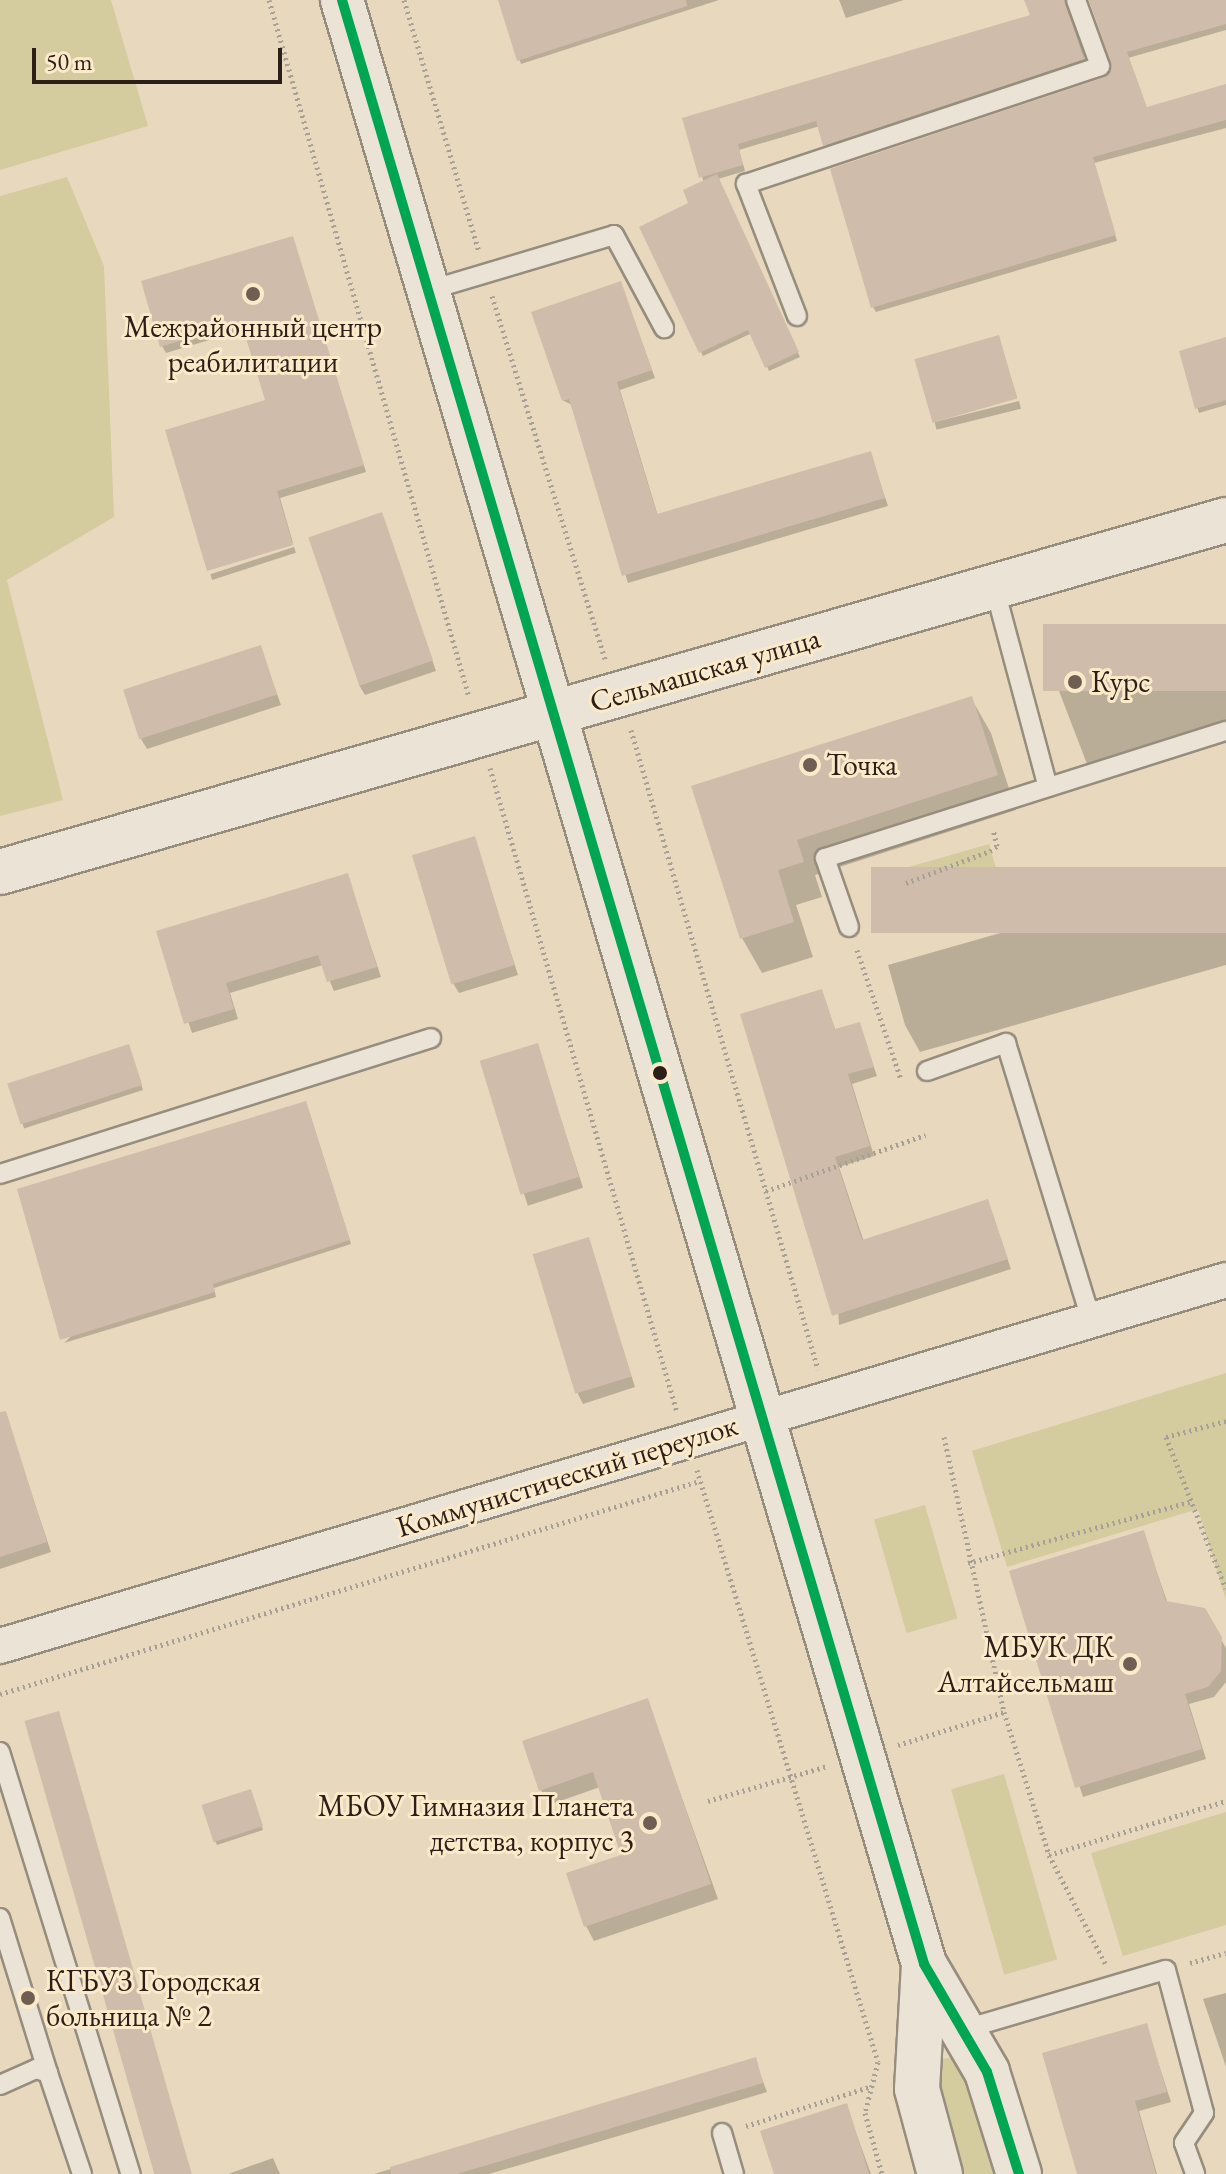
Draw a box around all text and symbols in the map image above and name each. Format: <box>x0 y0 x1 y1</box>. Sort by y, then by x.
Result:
scale bar <box>36 32 286 82</box>
text: 50 m <box>46 46 93 77</box>
marker: Межрайонный центр реабилитации <box>242 283 264 305</box>
place label: Межрайонный центр реабилитации <box>124 309 382 380</box>
street label: Сельмашская улица <box>586 620 824 720</box>
place label: Курс <box>1091 664 1151 700</box>
marker: Курс <box>1066 673 1084 691</box>
place label: Точка <box>826 747 897 783</box>
marker: Точка <box>801 756 819 774</box>
unlabelled marker <box>652 1065 668 1081</box>
street label: Коммунистический переулок <box>392 1407 742 1545</box>
place label: МБУК ДК Алтайсельмаш <box>937 1629 1114 1700</box>
marker: МБУК ДК Алтайсельмаш <box>1121 1655 1139 1673</box>
place label: МБОУ Гимназия Планета детства, корпус 3 <box>318 1788 634 1858</box>
marker: МБОУ Гимназия Планета детства, корпус 3 <box>641 1814 659 1832</box>
place label: КГБУЗ Городская больница № 2 <box>46 1963 261 2034</box>
marker: КГБУЗ Городская больница № 2 <box>17 1987 39 2009</box>

